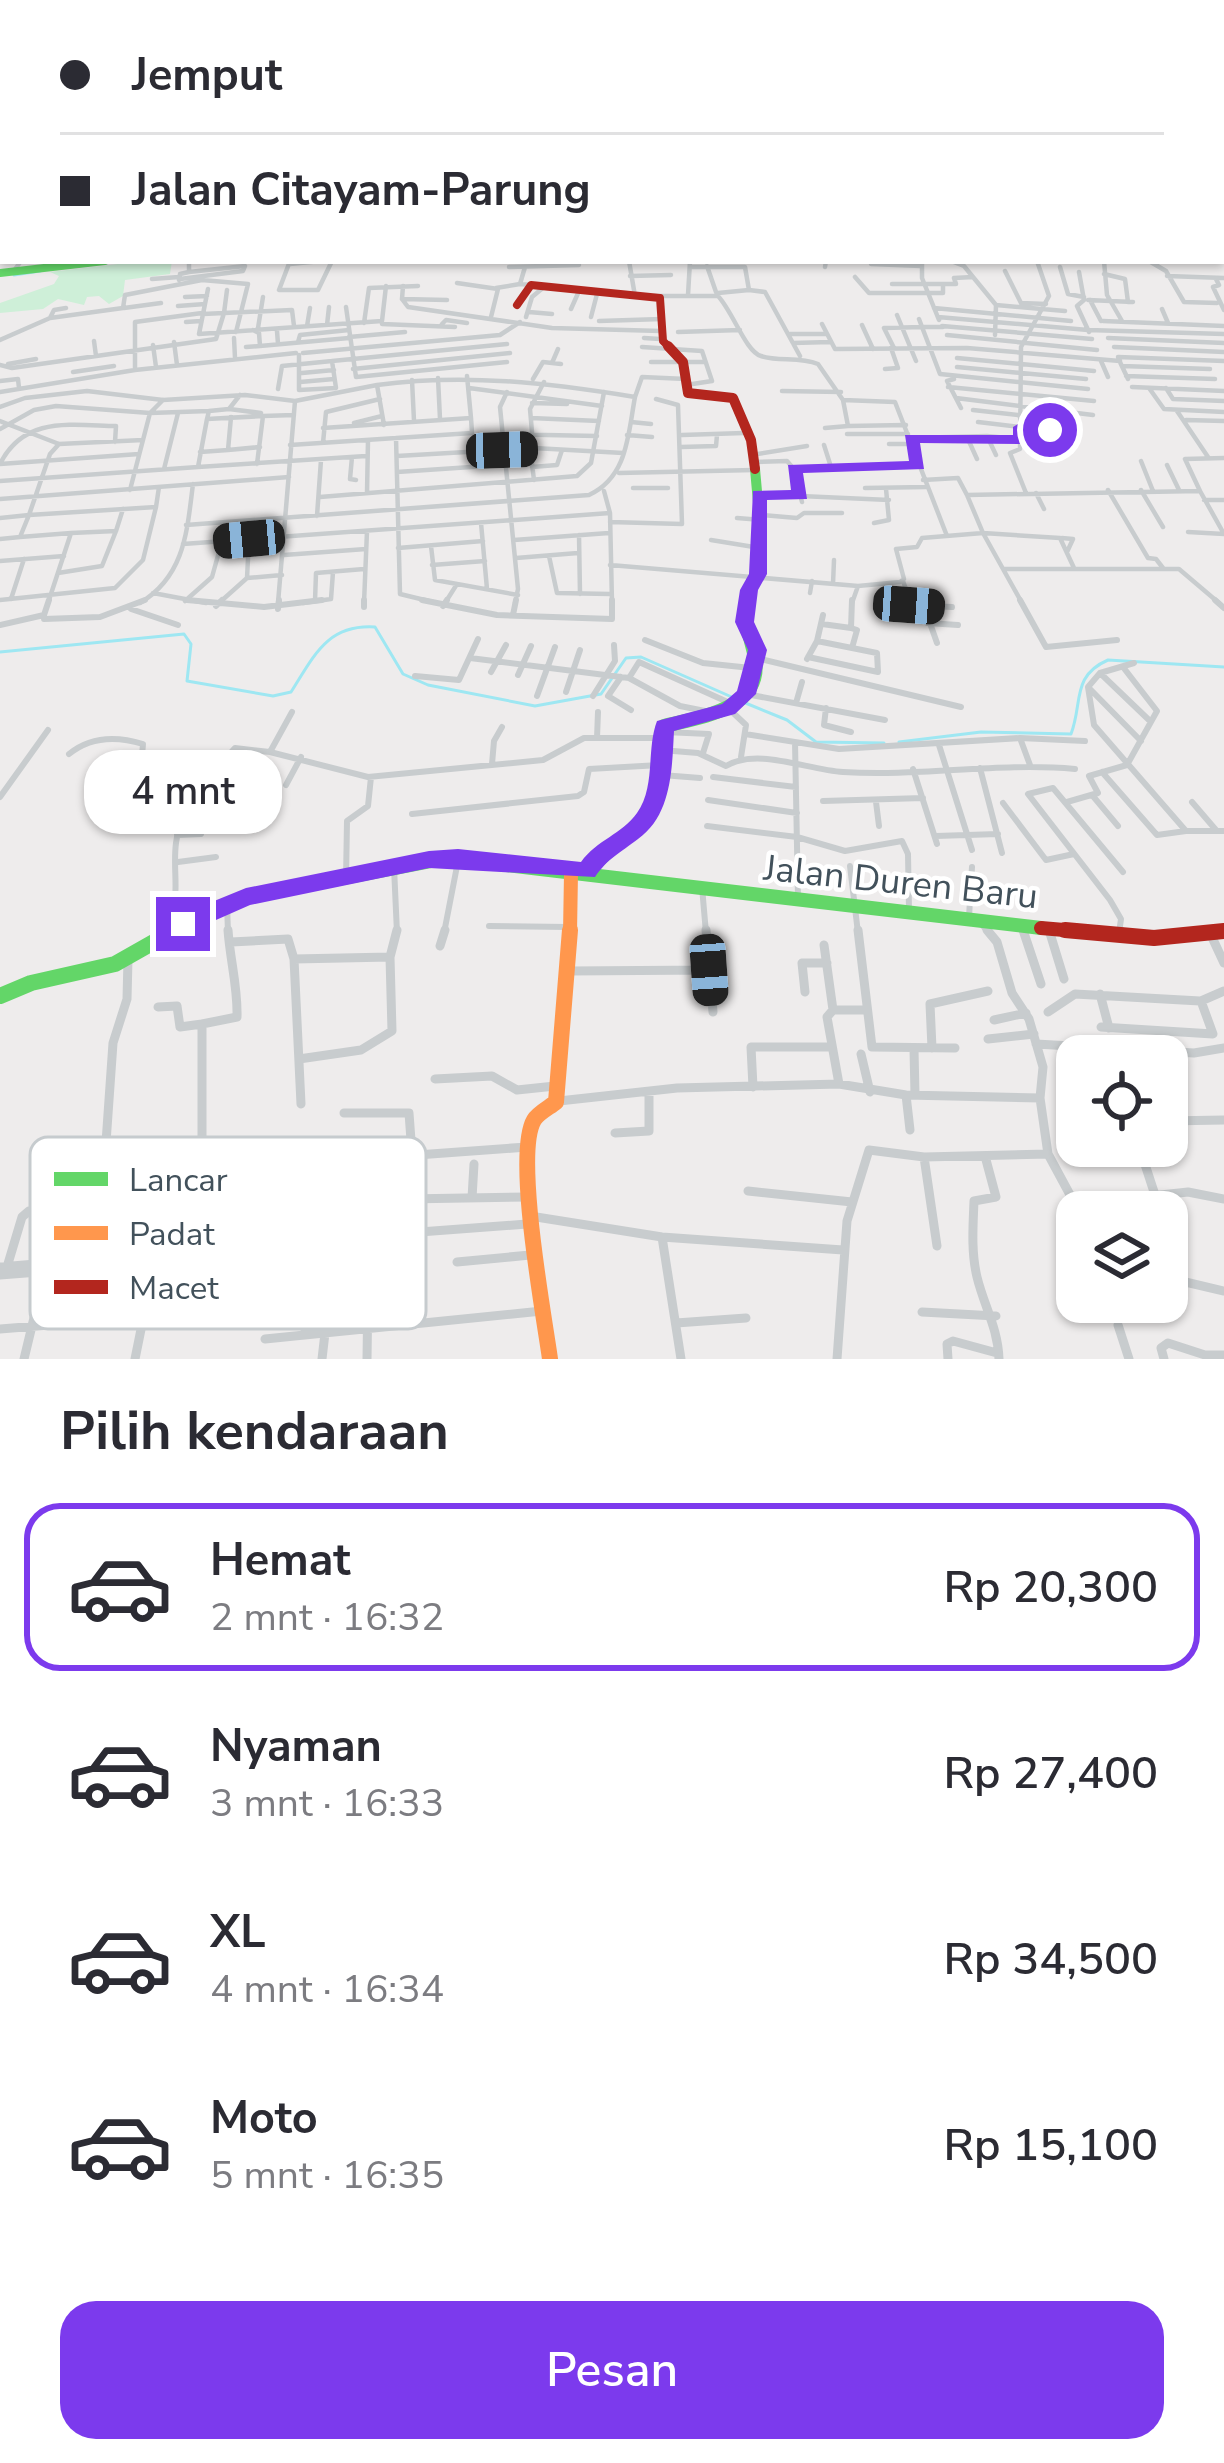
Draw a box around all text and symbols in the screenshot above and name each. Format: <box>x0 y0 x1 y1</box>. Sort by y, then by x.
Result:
text: Jemput <box>132 45 282 106</box>
text: Jalan Citayam-Parung <box>132 160 591 221</box>
route start <box>1023 403 1077 457</box>
car <box>465 431 539 469</box>
car <box>212 518 286 560</box>
car <box>872 585 946 625</box>
callout: 4 mnt <box>84 750 282 834</box>
text: 4 mnt <box>131 765 235 818</box>
street label: Jalan Duren Baru <box>760 844 1040 921</box>
route end <box>156 897 210 951</box>
car <box>689 933 729 1007</box>
map controls <box>1056 1035 1188 1323</box>
button: locate <box>1056 1035 1188 1167</box>
legend <box>30 1137 426 1329</box>
text: Lancar <box>129 1158 228 1203</box>
button: layers <box>1056 1191 1188 1323</box>
text: Padat <box>129 1212 215 1257</box>
text: Macet <box>129 1266 219 1311</box>
text: Pilih kendaraan <box>60 1394 449 1468</box>
text: Hemat <box>210 1530 351 1591</box>
icon: car <box>66 1533 174 1641</box>
text: Rp 20,300 <box>943 1557 1158 1618</box>
text: 2 mnt · 16:32 <box>210 1591 444 1644</box>
text: Nyaman <box>210 1716 382 1777</box>
icon: car <box>66 1719 174 1827</box>
text: Rp 27,400 <box>943 1743 1158 1804</box>
text: 3 mnt · 16:33 <box>210 1777 444 1830</box>
text: XL <box>210 1902 266 1963</box>
icon: car <box>66 1905 174 2013</box>
text: Rp 34,500 <box>943 1929 1158 1990</box>
text: 4 mnt · 16:34 <box>210 1963 444 2016</box>
text: Moto <box>210 2088 318 2149</box>
icon: car <box>66 2091 174 2199</box>
text: Rp 15,100 <box>943 2115 1158 2176</box>
text: 5 mnt · 16:35 <box>210 2149 444 2202</box>
button: Pesan <box>60 2301 1164 2439</box>

